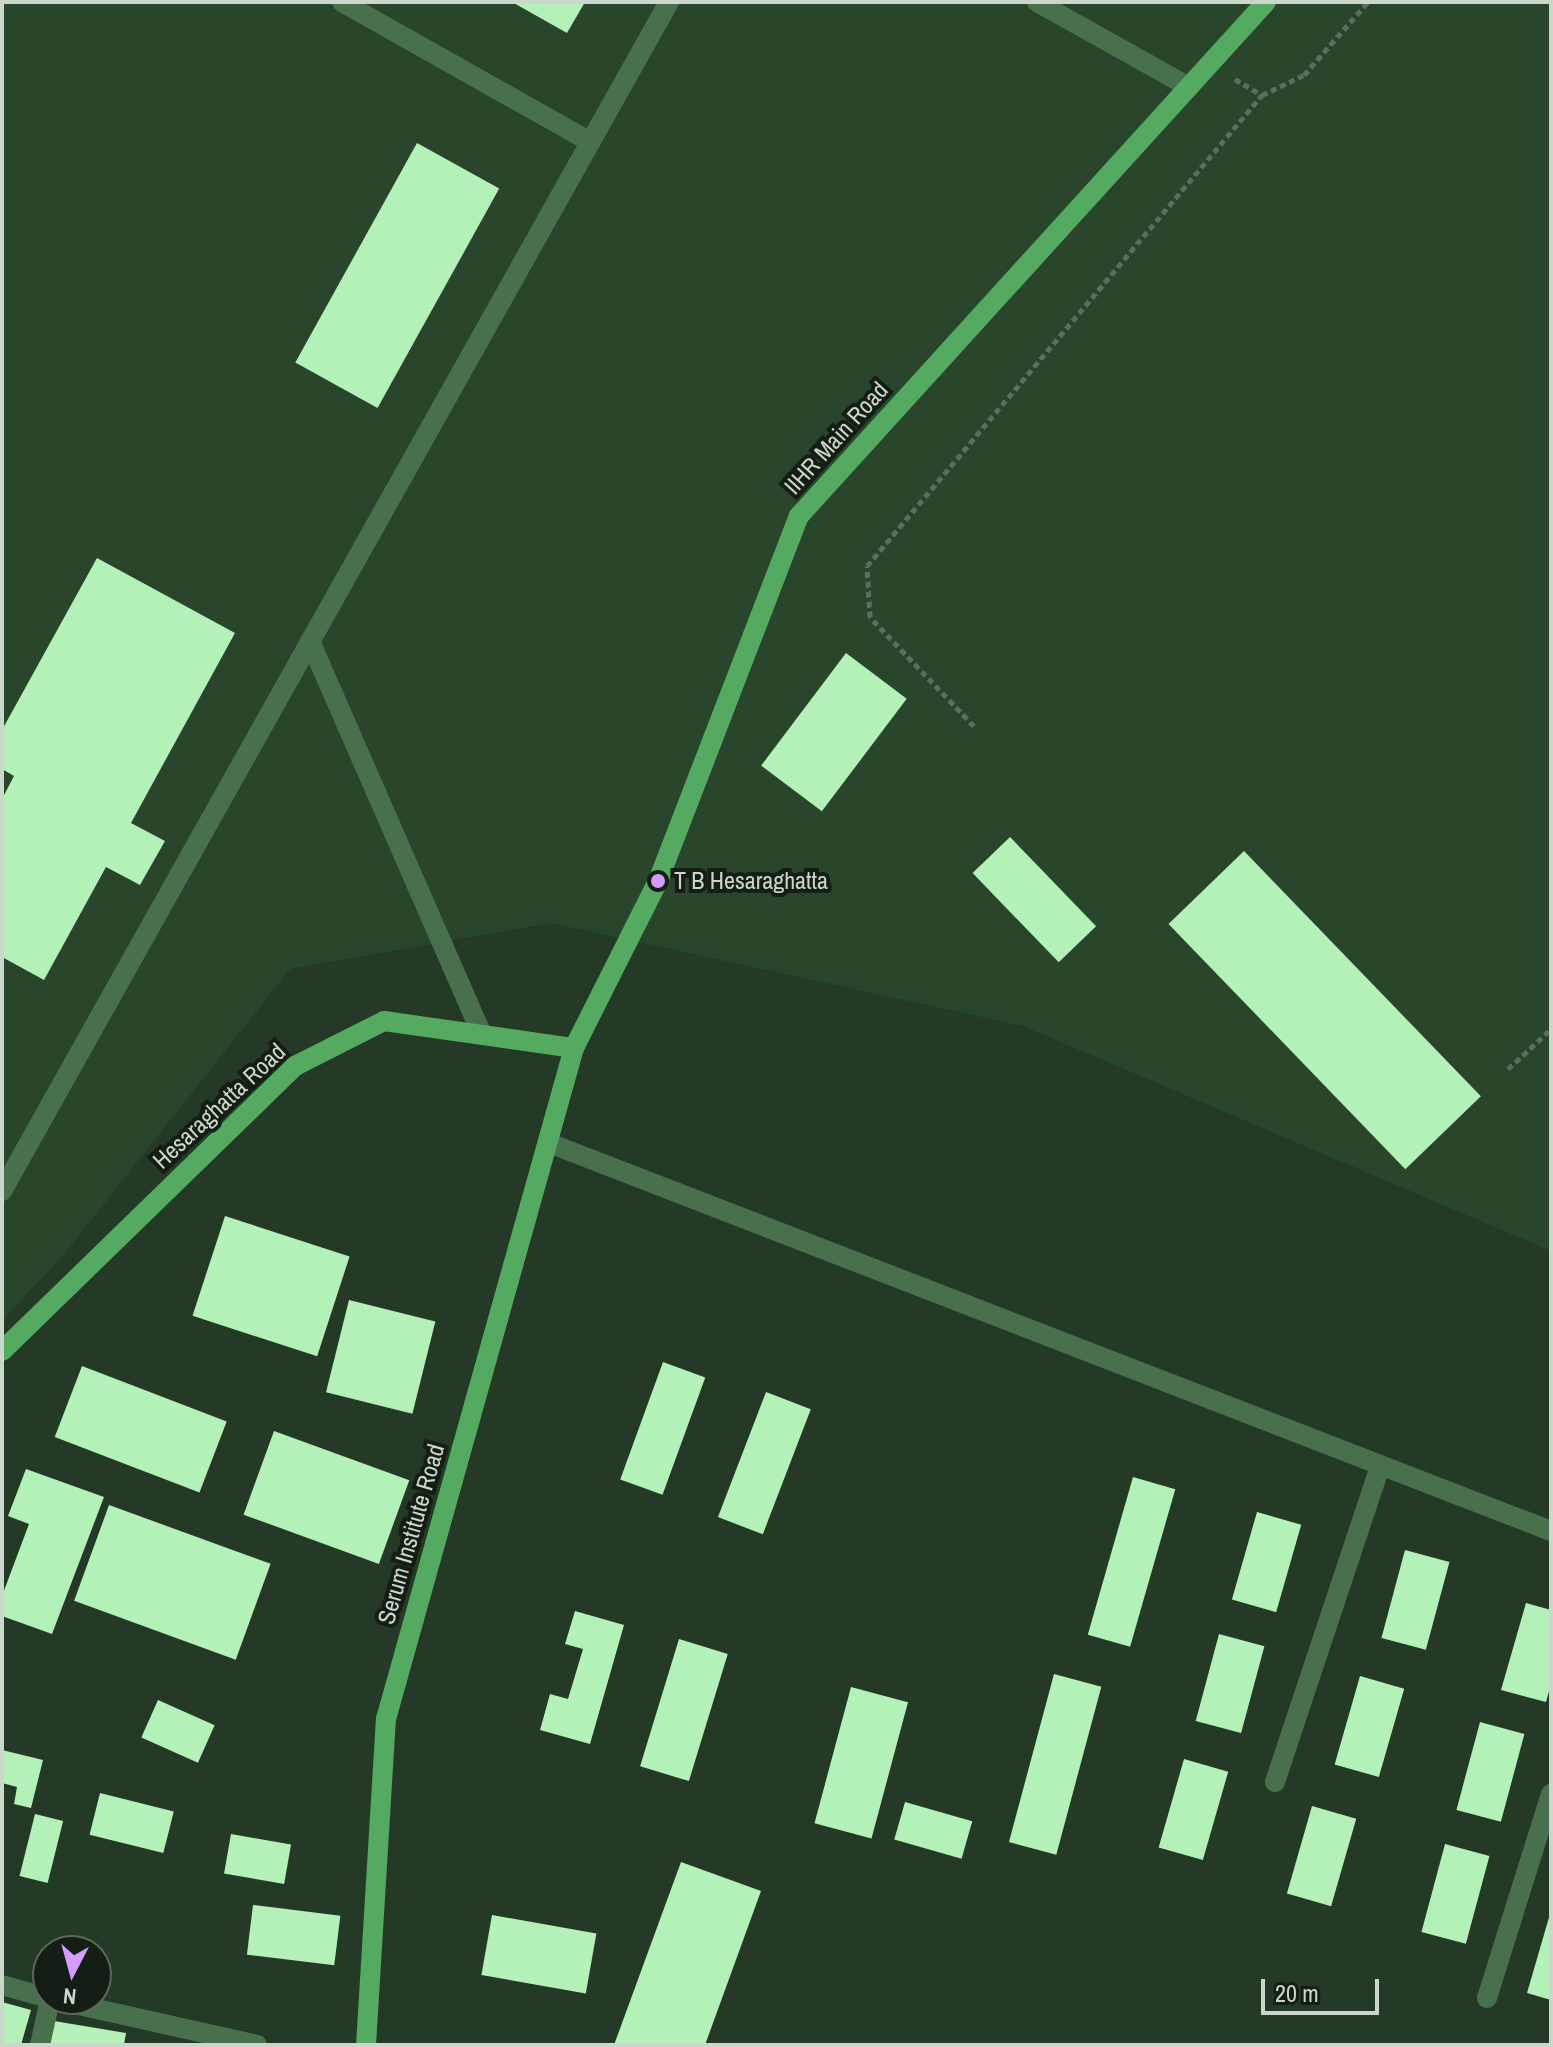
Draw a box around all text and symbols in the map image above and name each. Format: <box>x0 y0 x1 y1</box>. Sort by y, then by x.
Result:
street label: IIHR Main Road <box>778 376 894 500</box>
place label: T B Hesaraghatta <box>674 867 828 895</box>
marker: T B Hesaraghatta <box>649 872 667 890</box>
street label: Hesaraghatta Road <box>147 1037 291 1175</box>
street label: Serum Institute Road <box>372 1441 450 1627</box>
north arrow <box>32 1935 112 2015</box>
scale bar <box>1265 1963 1383 2013</box>
text: 20 m <box>1275 1977 1319 2009</box>
text: N <box>62 1981 78 2012</box>

